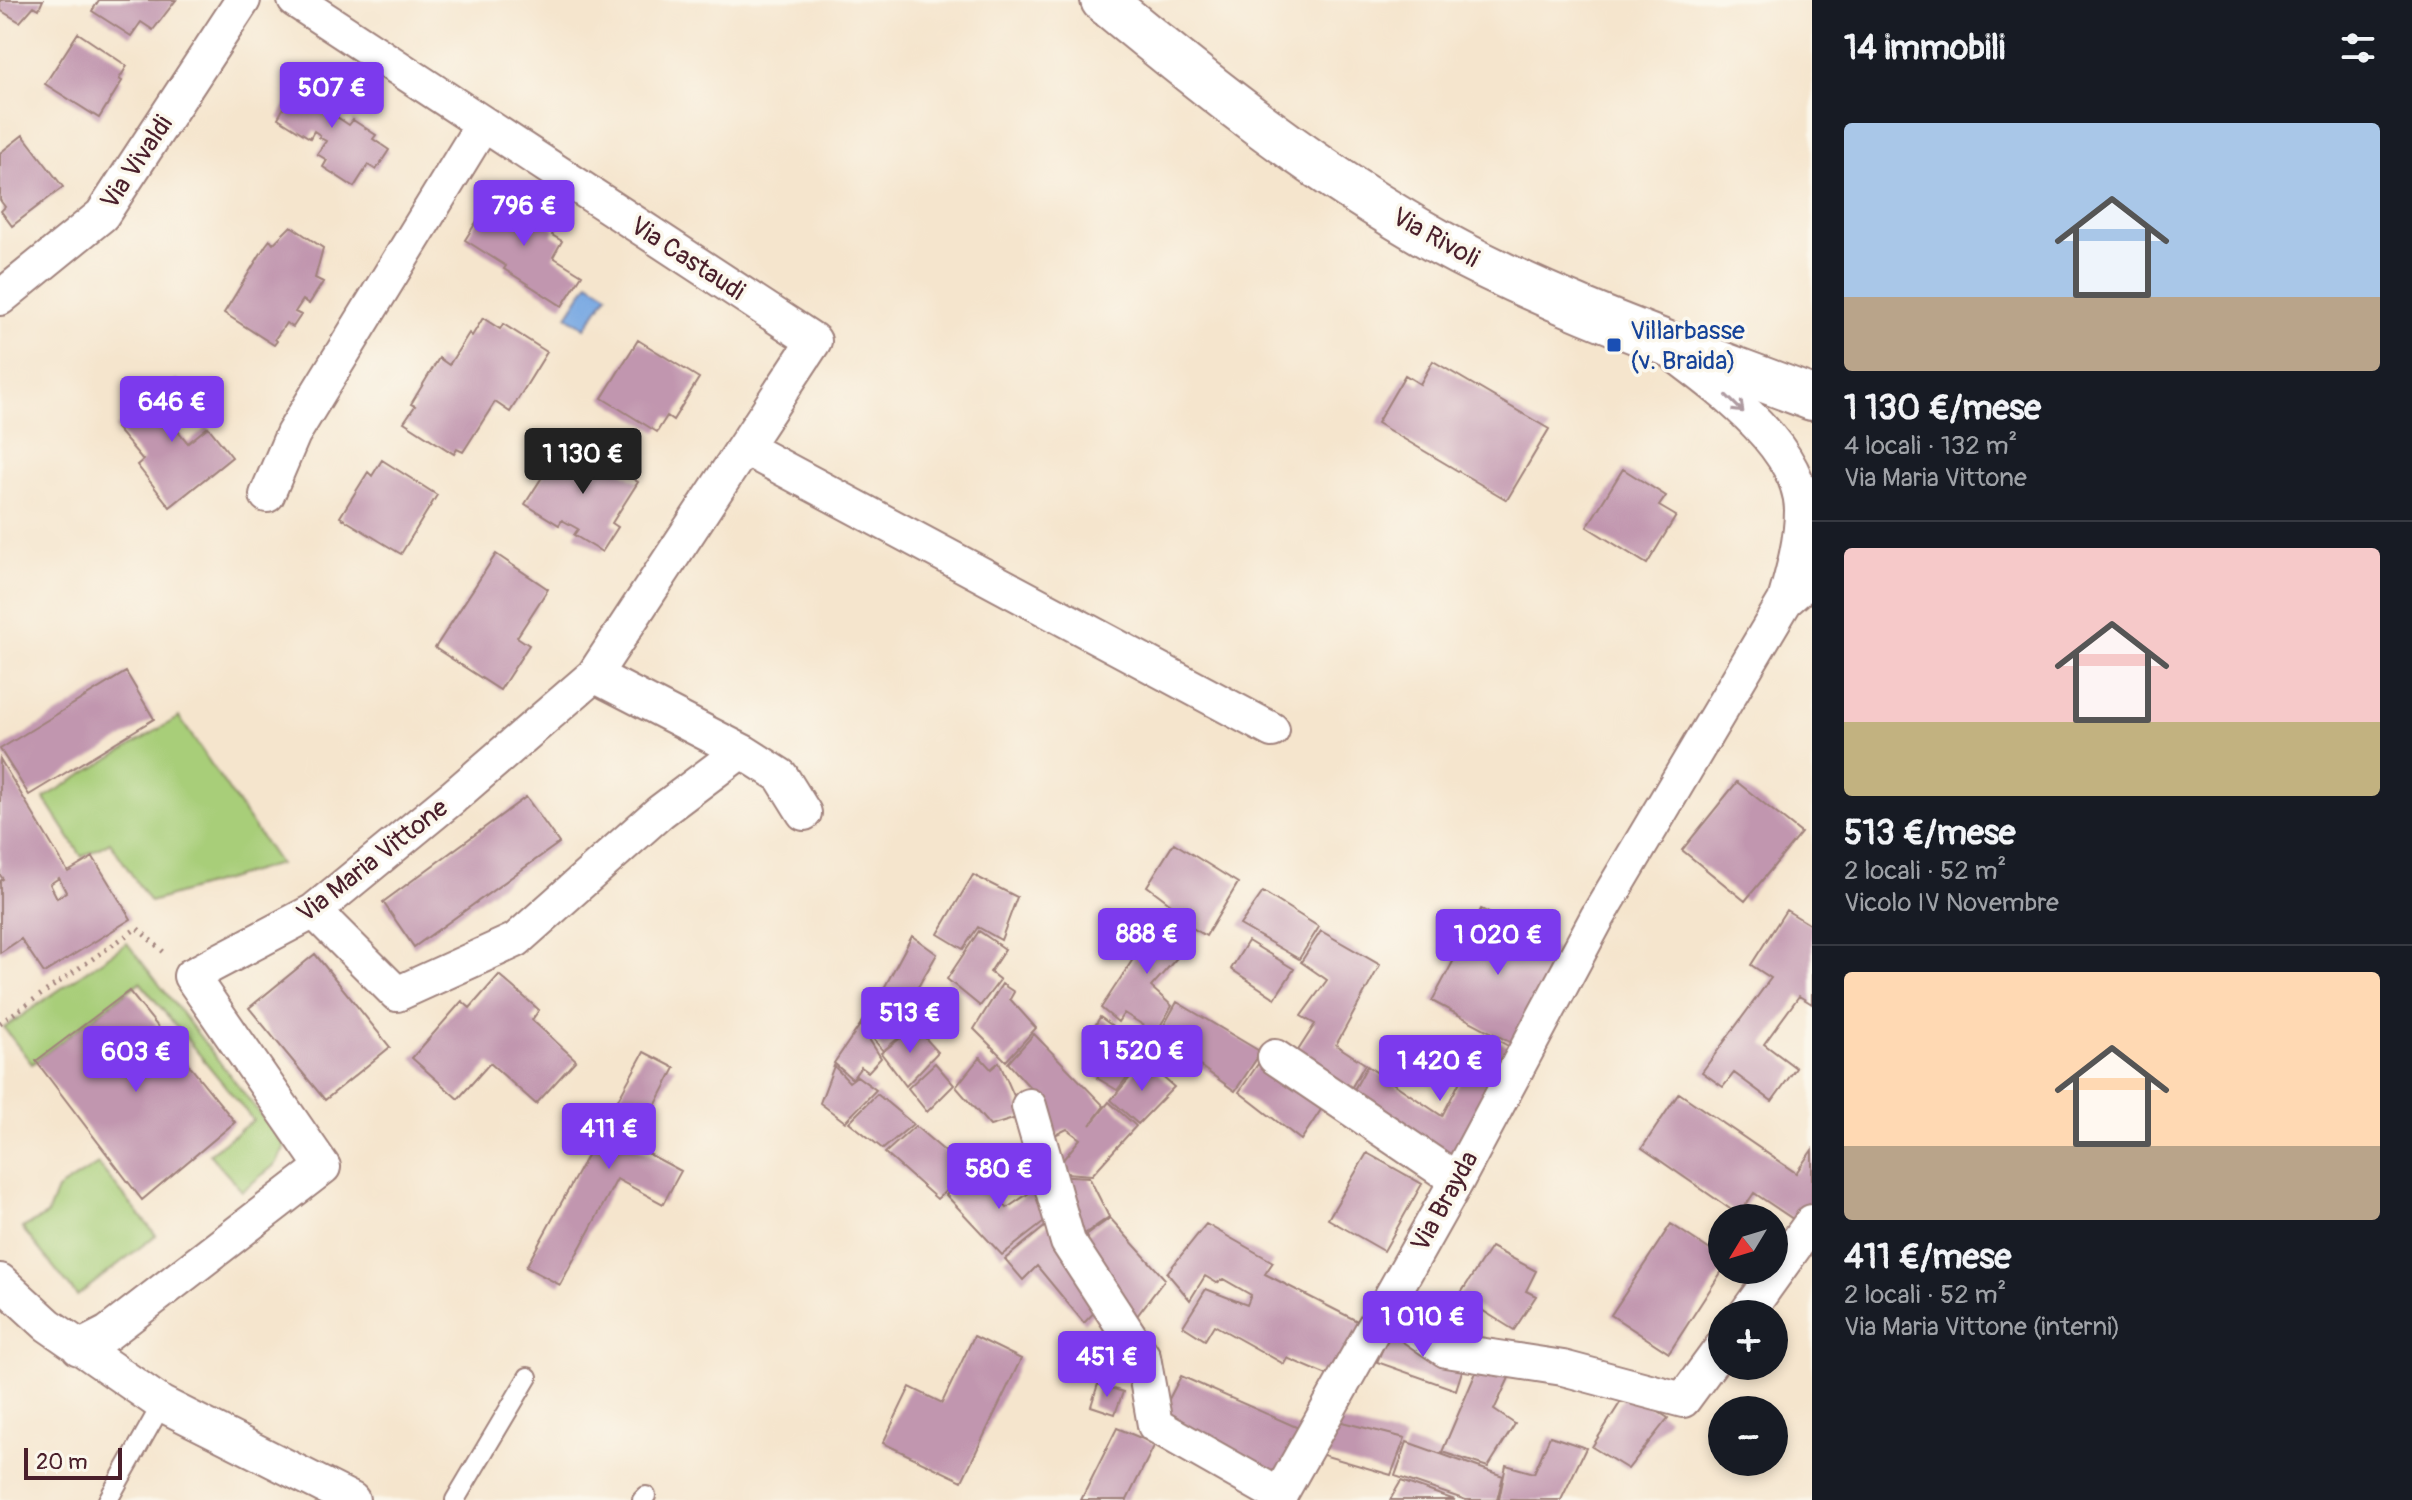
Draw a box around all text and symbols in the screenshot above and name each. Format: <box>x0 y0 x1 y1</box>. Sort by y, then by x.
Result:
icon: filters <box>2336 26 2380 70</box>
text: 14 immobili <box>1844 27 2005 70</box>
pin: 507 € <box>276 62 388 130</box>
text: 507 € <box>298 72 366 104</box>
street label: Via Vivaldi <box>94 110 180 216</box>
icon: home <box>2040 175 2184 319</box>
pin: 796 € <box>468 180 580 248</box>
text: 796 € <box>491 190 557 222</box>
street label: Via Rivoli <box>1386 201 1485 275</box>
street label: Via Castaudi <box>624 210 751 308</box>
place label: Villarbasse (v. Braida) <box>1630 315 1745 377</box>
marker: Villarbasse (v. Braida) <box>1605 336 1623 354</box>
pin: 646 € <box>116 376 228 444</box>
text: 646 € <box>138 386 206 418</box>
text: 1 130 €/mese <box>1844 387 2041 430</box>
one-way arrow <box>1725 393 1745 413</box>
pin: 1 130 € <box>509 428 657 496</box>
text: 4 locali · 132 m² <box>1844 430 2018 462</box>
text: 1 130 € <box>542 438 624 470</box>
text: Via Maria Vittone <box>1844 462 2027 494</box>
icon: home <box>2040 600 2184 744</box>
street label: Via Maria Vittone <box>291 792 455 930</box>
text: 513 €/mese <box>1844 812 2016 855</box>
text: 2 locali · 52 m² <box>1844 855 2006 887</box>
text: Vicolo IV Novembre <box>1844 887 2059 919</box>
pin: 888 € <box>1091 908 1203 976</box>
pin: 1 020 € <box>1424 909 1572 977</box>
text: 888 € <box>1116 918 1178 950</box>
text: 1 020 € <box>1454 919 1542 951</box>
pin: 513 € <box>854 987 966 1055</box>
text: 513 € <box>879 997 941 1029</box>
icon: home <box>2040 1024 2184 1168</box>
pin: 1 520 € <box>1068 1025 1216 1093</box>
pin: 603 € <box>80 1026 192 1094</box>
text: 1 520 € <box>1100 1035 1185 1067</box>
pin: 1 420 € <box>1366 1035 1514 1103</box>
text: 603 € <box>101 1036 171 1068</box>
text: 1 420 € <box>1397 1045 1483 1077</box>
pin: 411 € <box>553 1103 665 1171</box>
text: 411 € <box>580 1113 638 1145</box>
pin: 580 € <box>943 1143 1055 1211</box>
street label: Via Brayda <box>1404 1146 1486 1257</box>
text: 580 € <box>965 1153 1033 1185</box>
north arrow <box>1708 1204 1788 1284</box>
map controls <box>1708 1204 1788 1476</box>
text: 411 €/mese <box>1844 1236 2011 1279</box>
text: 2 locali · 52 m² <box>1844 1279 2006 1311</box>
pin: 1 010 € <box>1349 1291 1497 1359</box>
button: + <box>1708 1300 1788 1380</box>
text: 1 010 € <box>1381 1301 1465 1333</box>
text: Via Maria Vittone (interni) <box>1844 1311 2121 1343</box>
pin: 451 € <box>1051 1331 1163 1399</box>
text: 451 € <box>1076 1341 1138 1373</box>
button: − <box>1708 1396 1788 1476</box>
scale bar <box>24 1444 122 1480</box>
text: 20 m <box>36 1448 88 1476</box>

